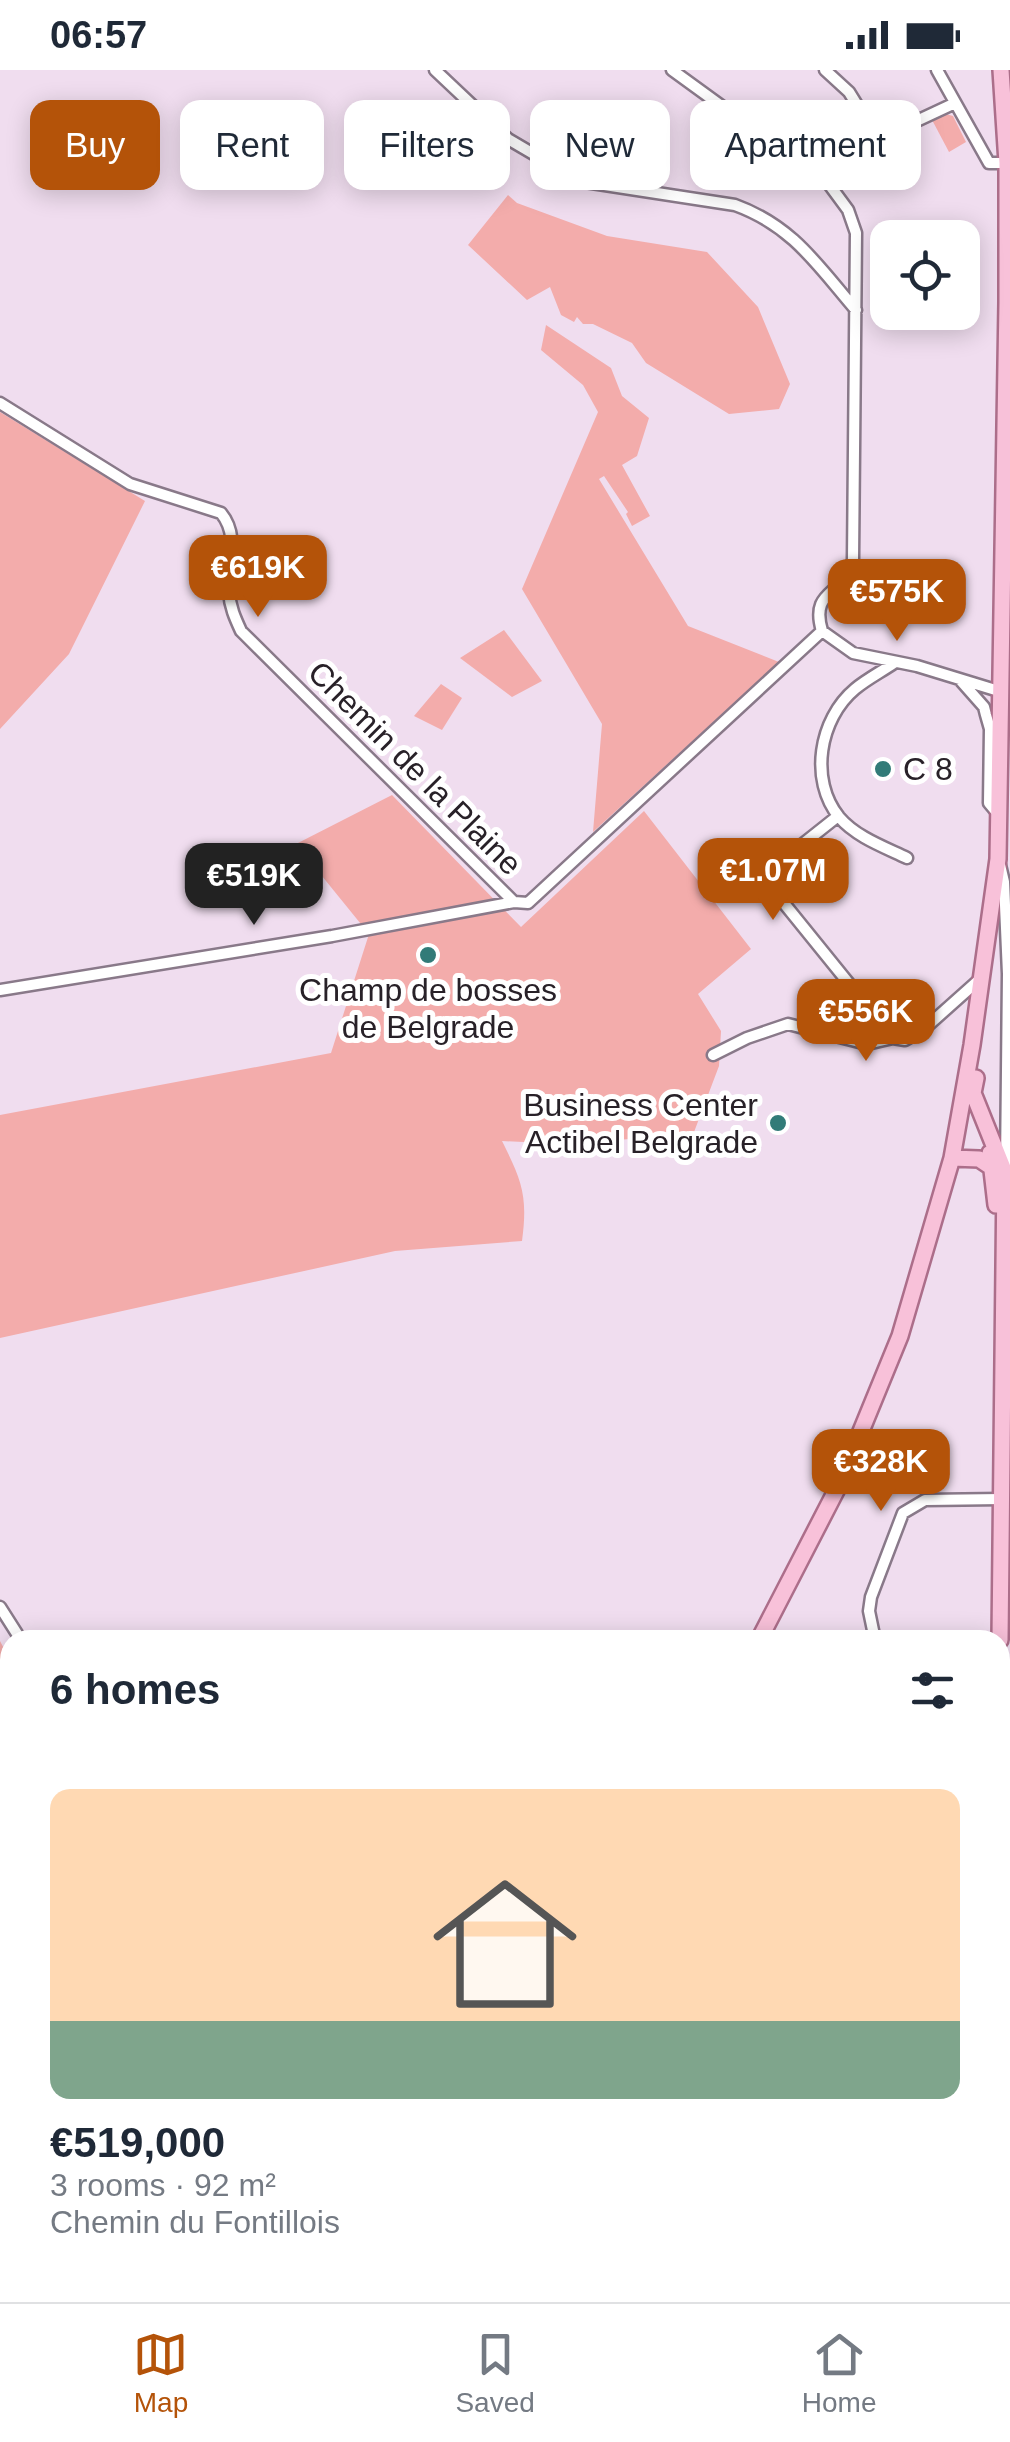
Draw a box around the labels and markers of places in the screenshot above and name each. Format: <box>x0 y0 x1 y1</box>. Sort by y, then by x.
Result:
pin: €619K <box>188 535 328 620</box>
pin: €575K <box>827 559 967 644</box>
place label: C 8 <box>903 751 953 787</box>
marker: C 8 <box>872 758 894 780</box>
pin: €1.07M <box>692 838 854 923</box>
pin: €519K <box>184 843 324 928</box>
marker: Champ de bosses de Belgrade <box>417 944 439 966</box>
place label: Champ de bosses de Belgrade <box>299 972 557 1045</box>
pin: €556K <box>796 979 936 1064</box>
place label: Business Center Actibel Belgrade <box>523 1087 758 1160</box>
marker: Business Center Actibel Belgrade <box>767 1112 789 1134</box>
pin: €328K <box>811 1429 951 1514</box>

